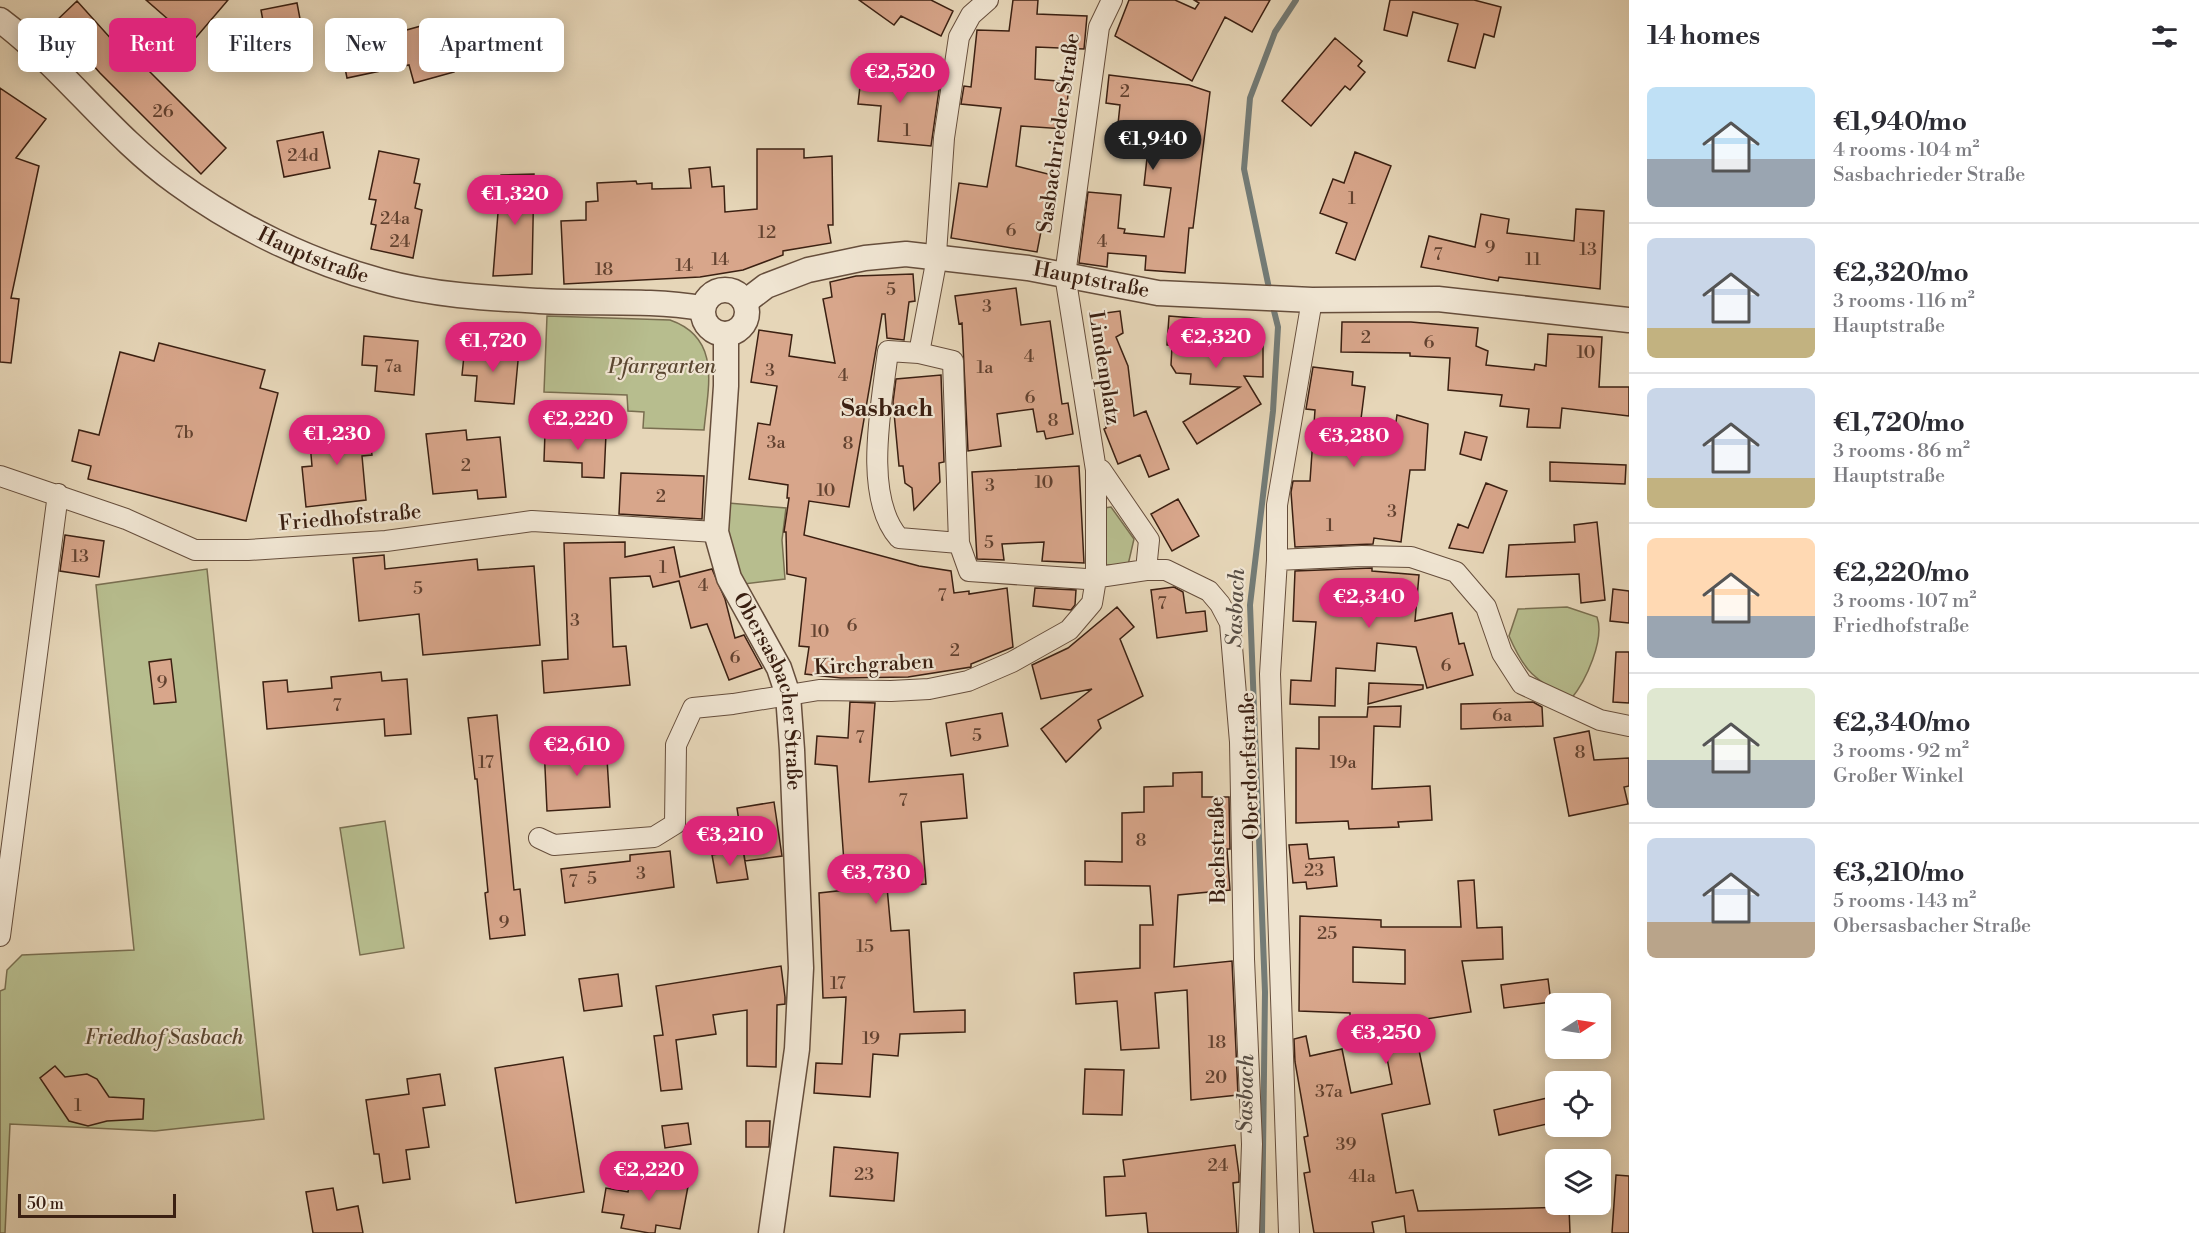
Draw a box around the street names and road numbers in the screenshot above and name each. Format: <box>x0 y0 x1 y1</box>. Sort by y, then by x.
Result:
street label: Sasbachrieder Straße <box>1032 31 1086 235</box>
street label: Hauptstraße <box>253 222 372 290</box>
street label: Hauptstraße <box>1031 256 1152 304</box>
street label: Lindenplatz <box>1082 309 1126 427</box>
street label: Friedhofstraße <box>278 499 422 537</box>
street label: Obersasbacher Straße <box>727 588 807 791</box>
street label: Kirchgraben <box>813 649 935 681</box>
street label: Oberdorfstraße <box>1234 692 1266 840</box>
street label: Bachstraße <box>1204 796 1232 905</box>

